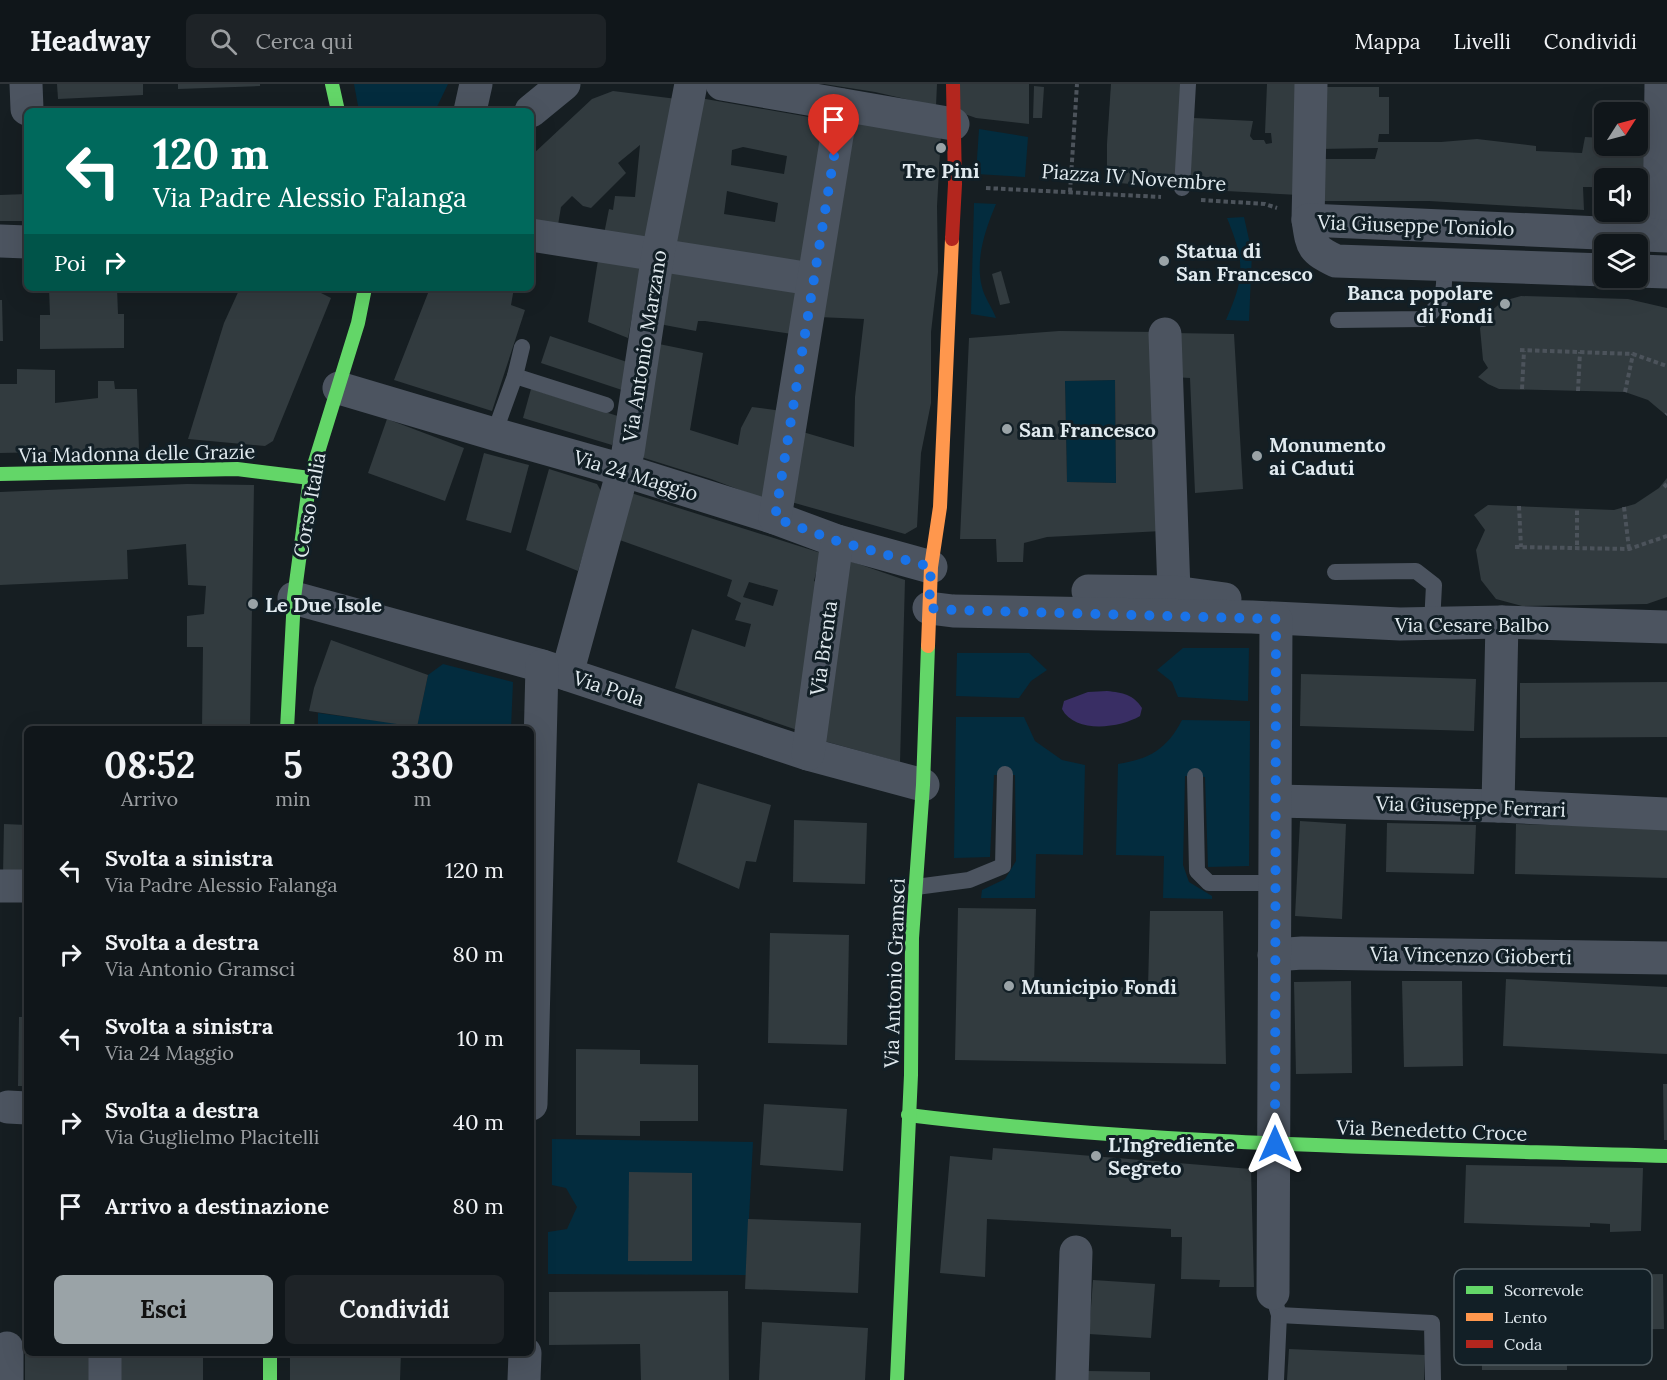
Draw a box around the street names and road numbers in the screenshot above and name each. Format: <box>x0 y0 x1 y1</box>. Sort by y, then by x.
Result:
street label: Piazza IV Novembre <box>1041 158 1227 196</box>
street label: Via Giuseppe Toniolo <box>1316 209 1515 241</box>
street label: Via Antonio Marzano <box>616 248 672 445</box>
street label: Via Madonna delle Grazie <box>17 438 256 468</box>
street label: Via 24 Maggio <box>570 444 701 506</box>
street label: Corso Italia <box>287 450 331 560</box>
street label: Via Brenta <box>804 599 842 698</box>
street label: Via Cesare Balbo <box>1394 612 1549 637</box>
street label: Via Pola <box>569 664 648 711</box>
street label: Via Giuseppe Ferrari <box>1375 790 1566 822</box>
street label: Via Antonio Gramsci <box>878 878 910 1069</box>
street label: Via Vincenzo Gioberti <box>1369 941 1572 969</box>
street label: Via Benedetto Croce <box>1335 1114 1528 1146</box>

